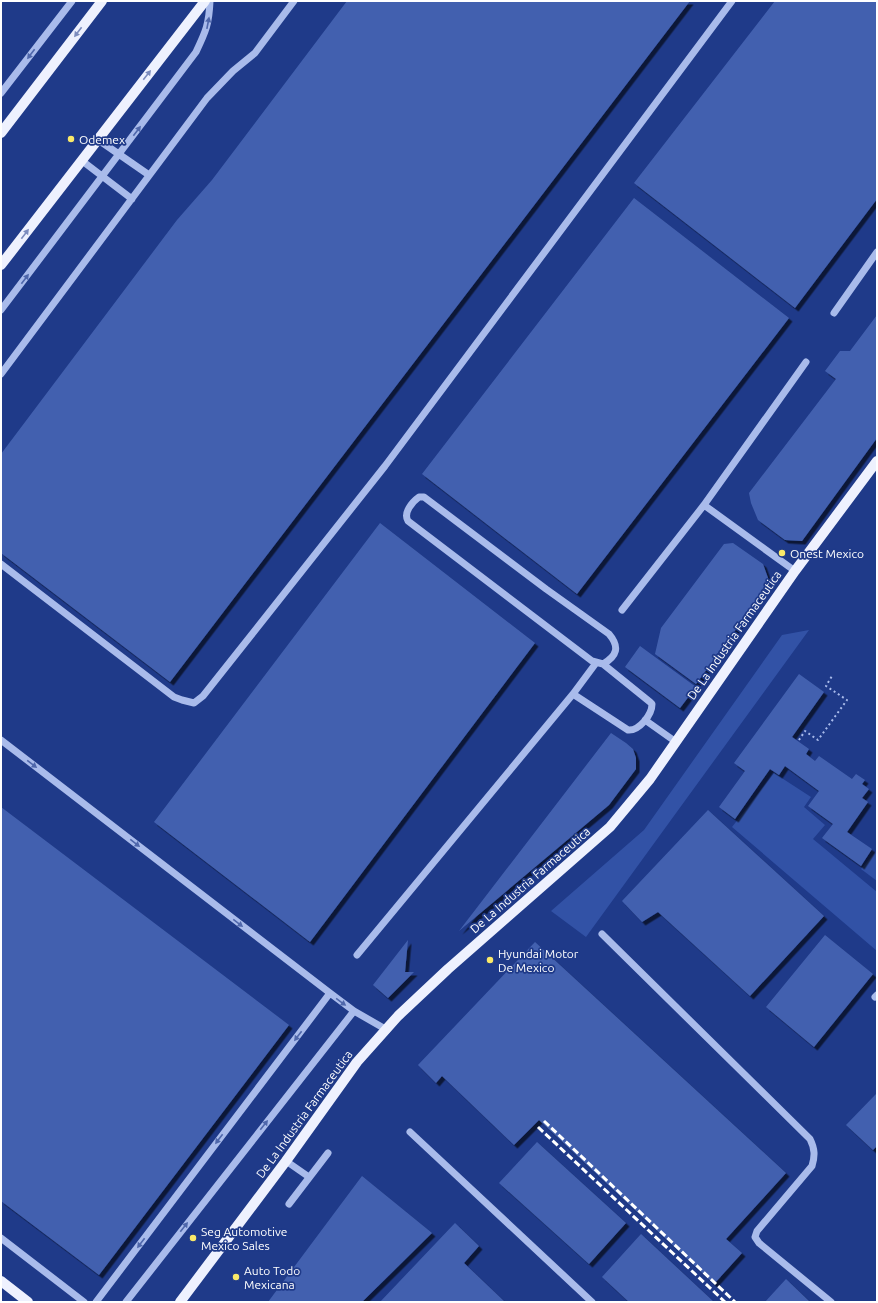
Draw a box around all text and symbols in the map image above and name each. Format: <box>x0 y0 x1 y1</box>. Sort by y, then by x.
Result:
one-way arrow <box>205 17 211 29</box>
one-way arrow <box>74 27 82 37</box>
one-way arrow <box>27 49 35 60</box>
one-way arrow <box>142 70 151 81</box>
one-way arrow <box>133 126 141 136</box>
place label: Odemex <box>79 133 125 146</box>
marker: Odemex <box>66 134 76 144</box>
one-way arrow <box>20 228 29 239</box>
one-way arrow <box>20 274 29 285</box>
place label: Onest Mexico <box>790 547 864 560</box>
marker: Onest Mexico <box>777 548 787 558</box>
street label: De La Industria Farmaceutica <box>684 568 784 702</box>
one-way arrow <box>27 760 37 768</box>
street label: De La Industria Farmaceutica <box>467 824 593 936</box>
one-way arrow <box>130 839 141 847</box>
one-way arrow <box>232 918 243 927</box>
place label: Hyundai Motor De Mexico <box>498 947 579 974</box>
marker: Hyundai Motor De Mexico <box>485 955 495 965</box>
one-way arrow <box>336 998 346 1006</box>
one-way arrow <box>293 1030 302 1041</box>
street label: De La Industria Farmaceutica <box>253 1048 355 1180</box>
one-way arrow <box>260 1119 269 1130</box>
one-way arrow <box>215 1134 223 1145</box>
one-way arrow <box>180 1222 189 1233</box>
place label: Seg Automotive Mexico Sales <box>201 1225 287 1252</box>
marker: Seg Automotive Mexico Sales <box>188 1233 198 1243</box>
one-way arrow <box>137 1238 145 1248</box>
place label: Auto Todo Mexicana <box>244 1264 300 1291</box>
marker: Auto Todo Mexicana <box>231 1272 241 1282</box>

